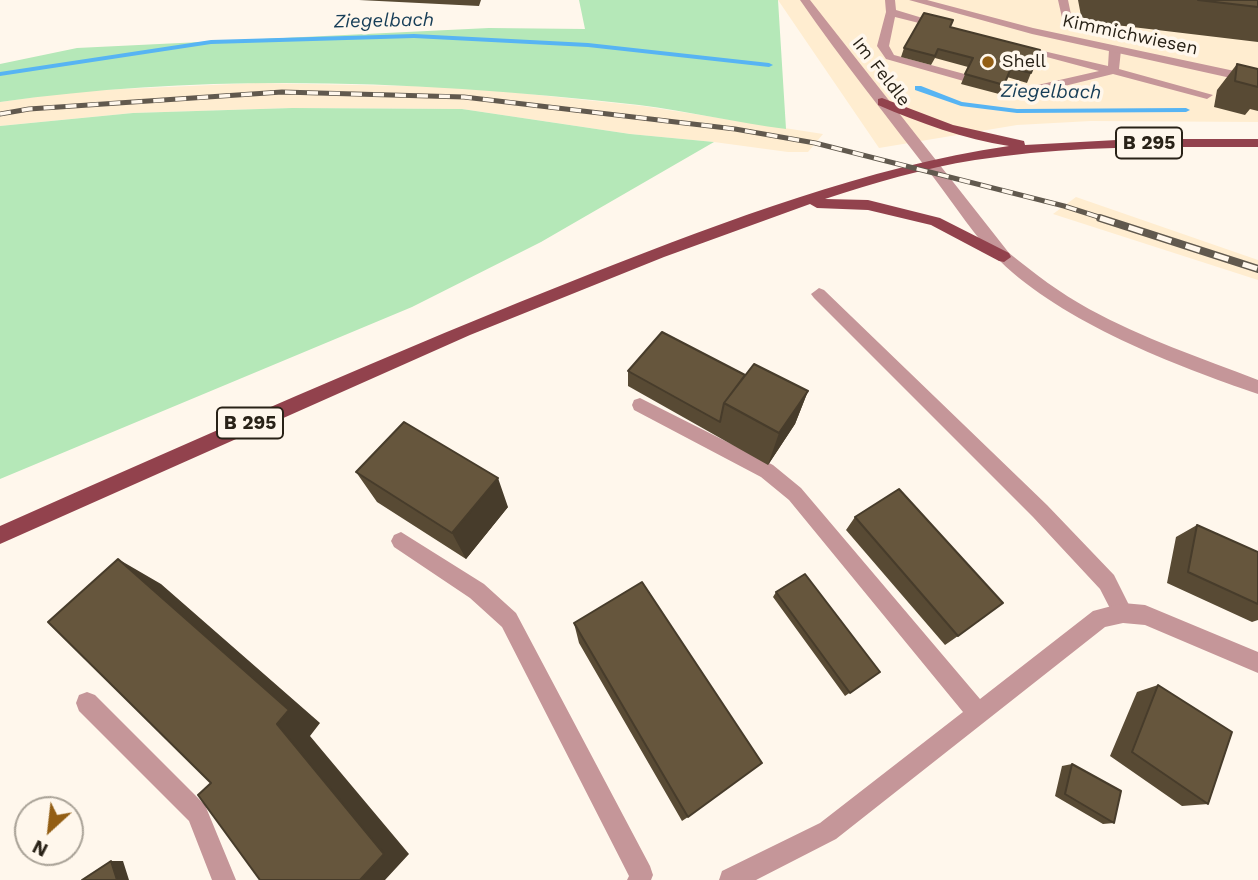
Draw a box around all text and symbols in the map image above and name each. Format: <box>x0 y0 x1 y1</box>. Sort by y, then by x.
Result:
water label: Ziegelbach <box>334 9 434 33</box>
street label: Kimmichwiesen <box>1060 10 1200 60</box>
street label: Im Feldle <box>847 33 915 111</box>
place label: Shell <box>1002 51 1046 73</box>
marker: Shell <box>980 54 996 70</box>
water label: Ziegelbach <box>1001 80 1101 104</box>
road number: B 295 <box>1116 127 1182 158</box>
road number: B 295 <box>217 408 283 438</box>
north arrow <box>14 796 84 866</box>
text: N <box>29 835 52 862</box>

